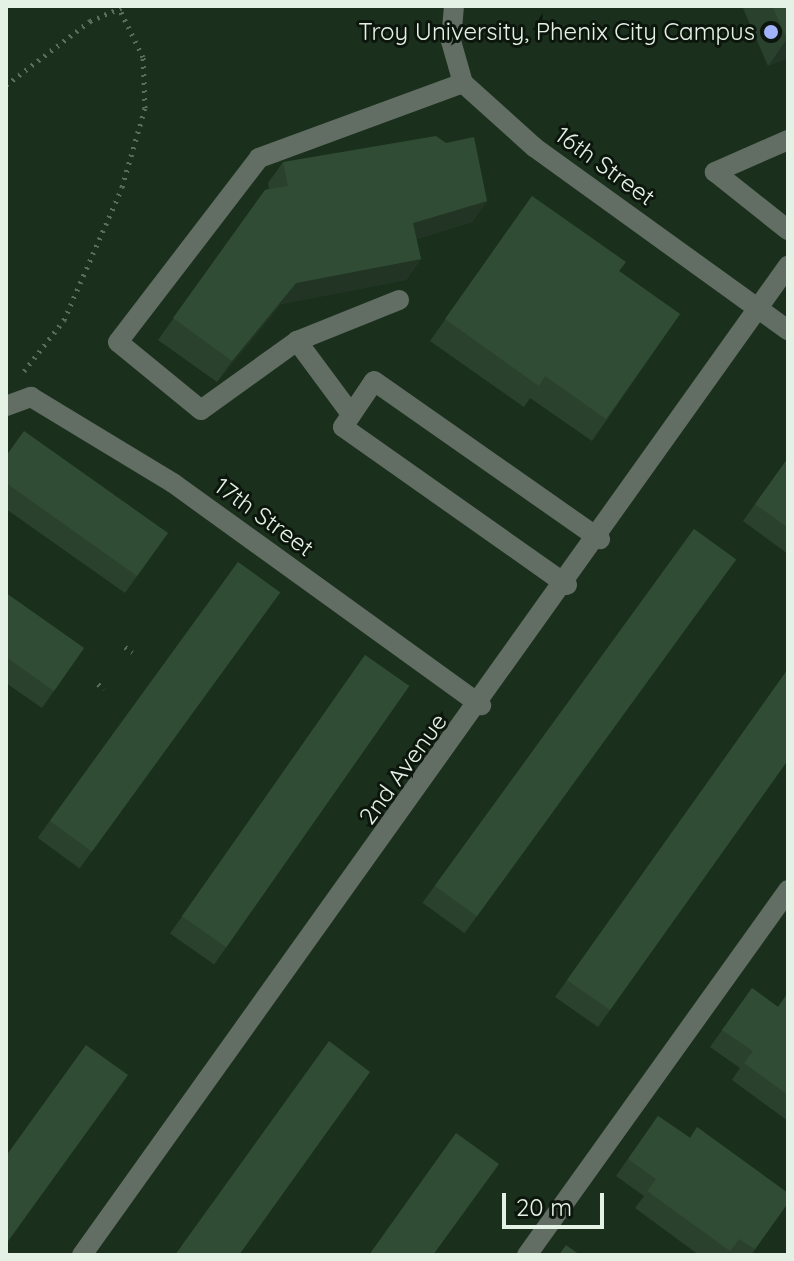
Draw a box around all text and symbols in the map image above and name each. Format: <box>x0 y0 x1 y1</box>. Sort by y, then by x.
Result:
place label: Troy University, Phenix City Campus <box>358 18 755 46</box>
marker: Troy University, Phenix City Campus <box>762 23 780 41</box>
street label: 16th Street <box>550 120 660 212</box>
street label: 17th Street <box>209 472 319 562</box>
street label: 2nd Avenue <box>353 708 453 830</box>
scale bar <box>506 1177 608 1227</box>
text: 20 m <box>516 1192 572 1222</box>

